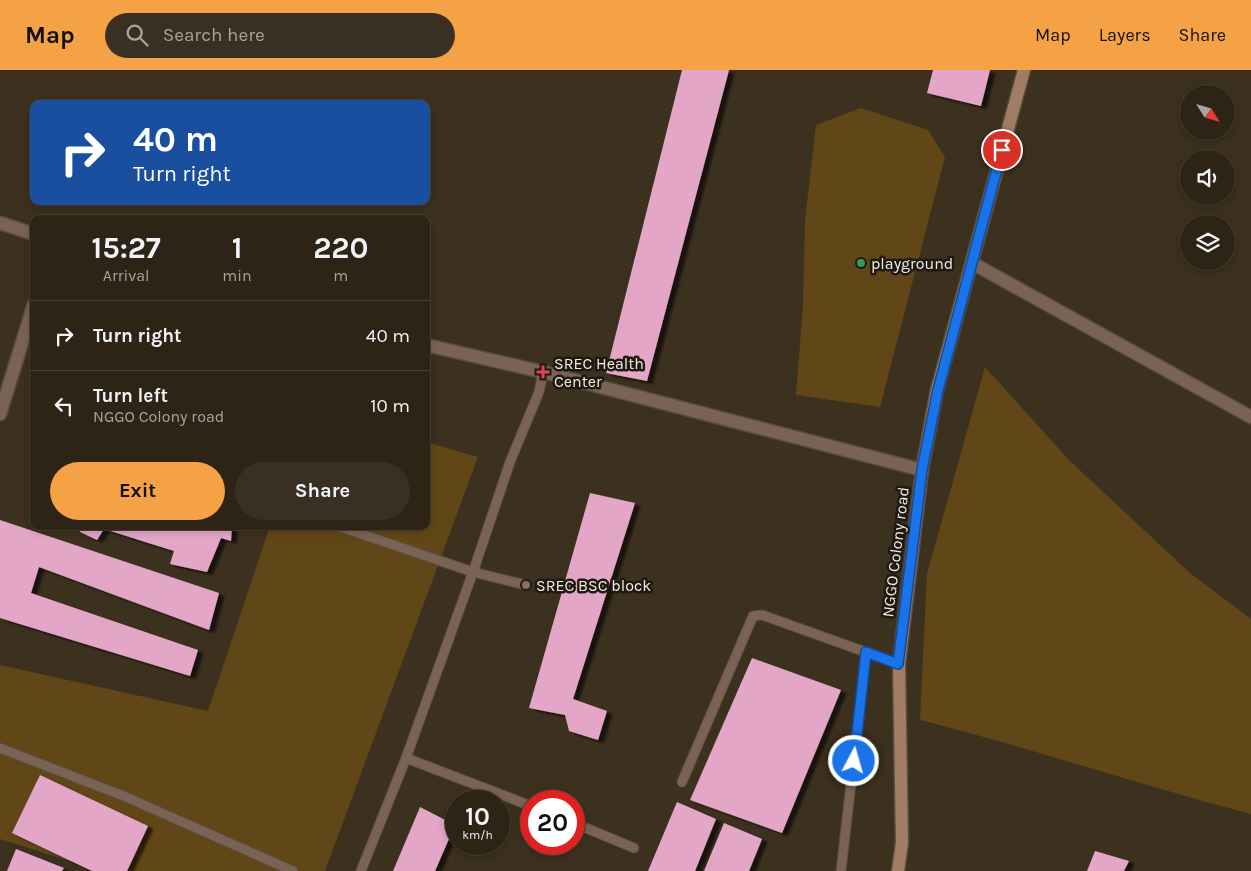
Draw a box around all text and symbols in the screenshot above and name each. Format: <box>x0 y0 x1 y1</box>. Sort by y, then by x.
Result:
search box <box>105 13 455 58</box>
text: Map <box>25 21 75 49</box>
icon: search <box>123 21 151 49</box>
text: Search here <box>163 24 265 46</box>
text: Map <box>1035 24 1071 46</box>
text: Layers <box>1099 24 1151 46</box>
text: Share <box>1179 24 1226 46</box>
north arrow <box>1180 85 1235 140</box>
map controls <box>1180 85 1235 270</box>
text: 40 m <box>133 119 218 160</box>
icon: right <box>50 120 115 185</box>
pin <box>981 129 1023 171</box>
icon: arrive <box>988 136 1016 164</box>
button: sound <box>1180 150 1235 205</box>
text: Turn right <box>133 161 231 187</box>
button: layers <box>1180 215 1235 270</box>
text: 15:27 <box>91 230 161 266</box>
text: 1 <box>232 230 242 266</box>
text: 220 <box>313 230 368 266</box>
place label: playground <box>871 254 953 273</box>
marker: playground <box>855 257 867 269</box>
text: Arrival <box>103 266 150 285</box>
text: min <box>222 266 252 285</box>
text: m <box>333 266 348 285</box>
icon: right <box>50 322 78 350</box>
text: Turn right <box>93 325 182 347</box>
text: 40 m <box>366 325 410 347</box>
place label: SREC Health Center <box>554 354 644 391</box>
marker: SREC Health Center <box>536 365 550 379</box>
text: Turn left <box>93 385 168 407</box>
icon: left <box>50 392 78 420</box>
text: 10 m <box>370 395 410 417</box>
text: NGGO Colony road <box>93 407 224 426</box>
button: Exit <box>50 462 225 520</box>
button: Share <box>235 462 410 520</box>
street label: NGGO Colony road <box>878 486 913 618</box>
place label: SREC BSC block <box>536 576 651 595</box>
marker: SREC BSC block <box>520 579 532 591</box>
position arrow <box>827 734 879 786</box>
speed limit sign: 20 <box>520 790 585 855</box>
text: 10 <box>465 802 490 831</box>
text: km/h <box>462 828 493 842</box>

